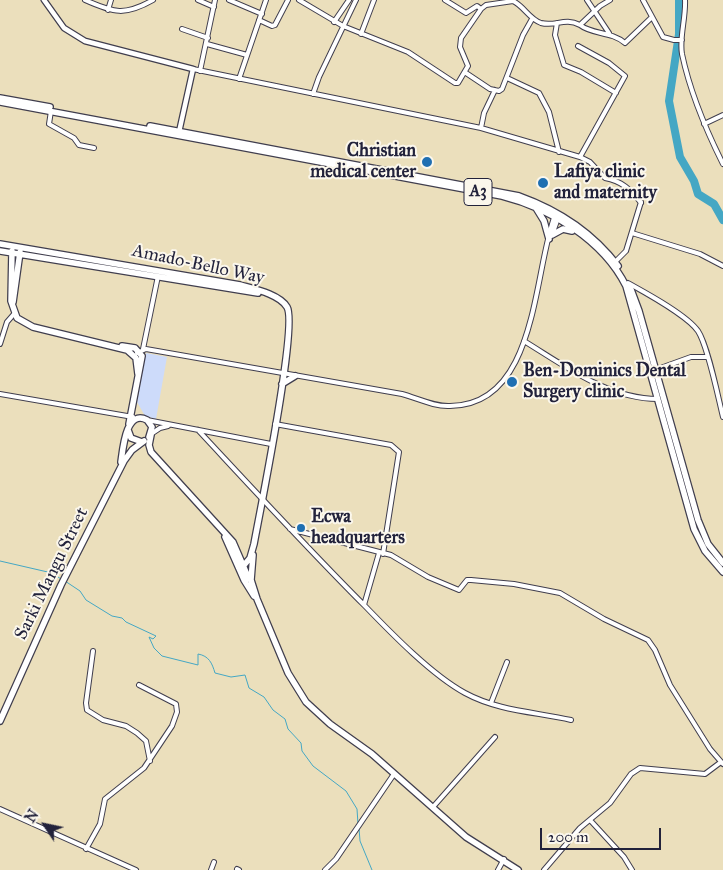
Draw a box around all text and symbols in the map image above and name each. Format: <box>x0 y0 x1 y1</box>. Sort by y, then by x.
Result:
place label: Christian medical center <box>310 141 416 183</box>
marker: Christian medical center <box>420 155 434 169</box>
place label: Lafiya clinic and maternity <box>554 162 657 204</box>
marker: Lafiya clinic and maternity <box>536 176 550 190</box>
road number: A3 <box>464 178 492 206</box>
street label: Amado-Bello Way <box>130 240 266 290</box>
place label: Ben-Dominics Dental Surgery clinic <box>523 361 686 404</box>
marker: Ben-Dominics Dental Surgery clinic <box>505 375 519 389</box>
street label: Sarki Mangu Street <box>11 504 93 644</box>
place label: Ecwa headquarters <box>311 507 405 550</box>
marker: Ecwa headquarters <box>295 522 307 534</box>
north arrow <box>20 800 70 850</box>
text: N <box>22 807 43 826</box>
scale bar <box>543 818 664 850</box>
text: 200 m <box>548 828 589 846</box>

